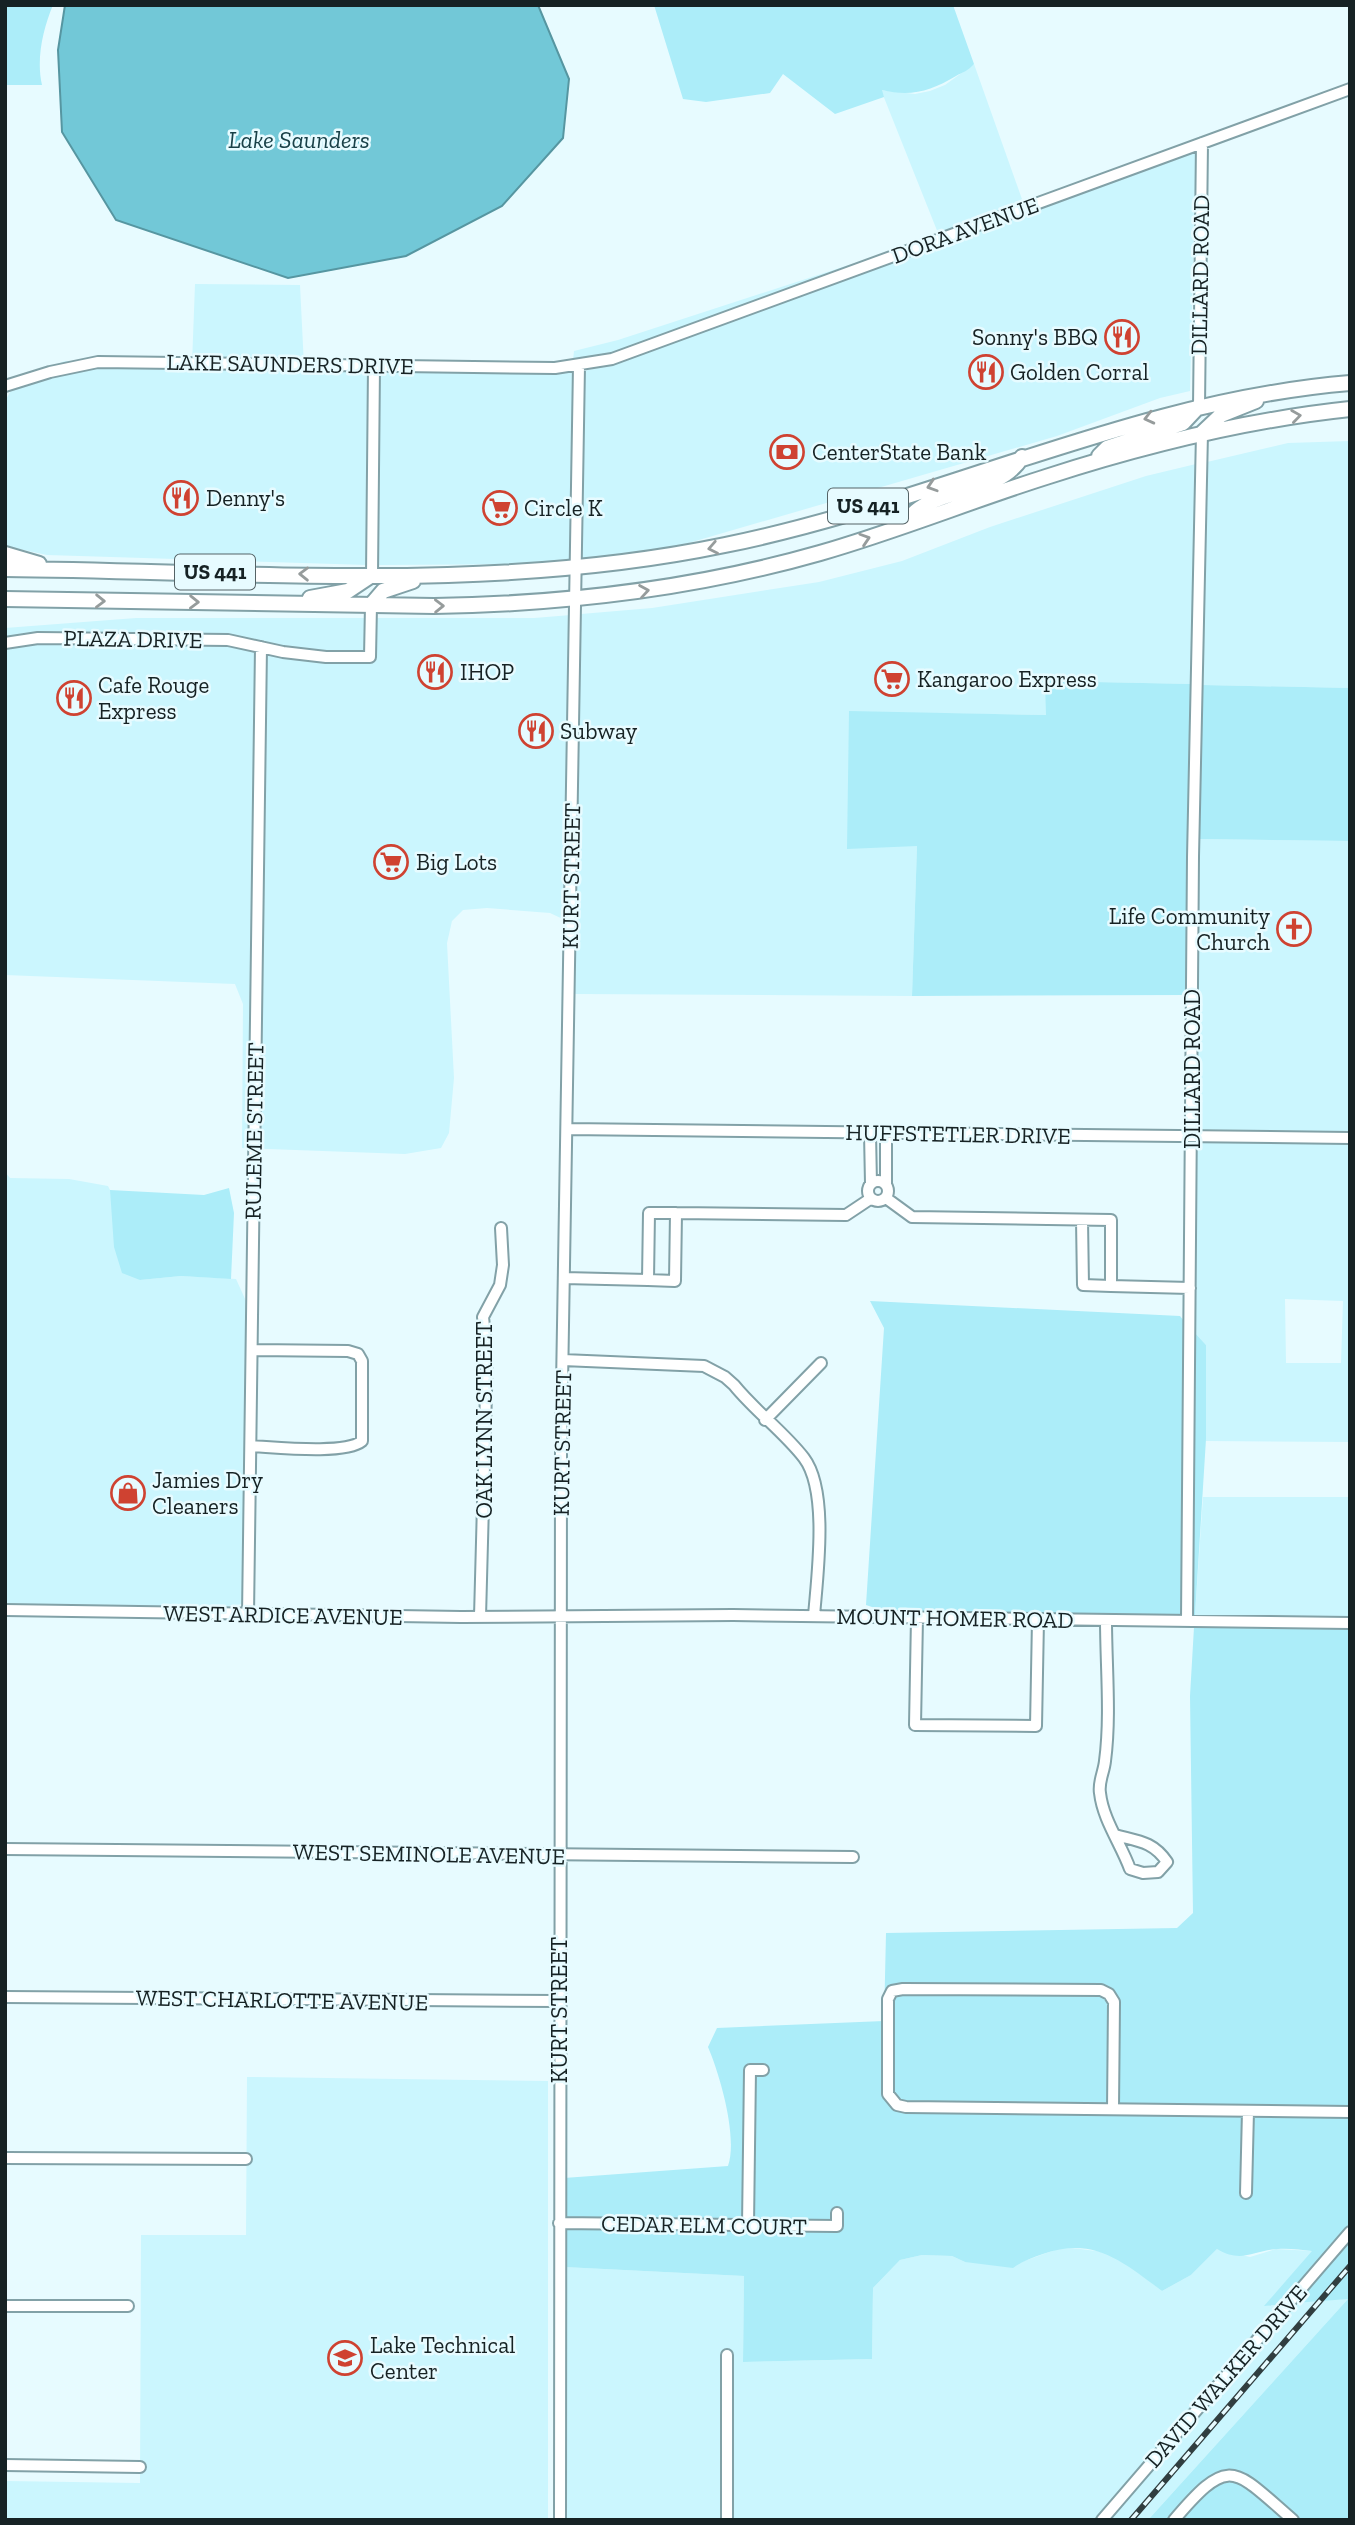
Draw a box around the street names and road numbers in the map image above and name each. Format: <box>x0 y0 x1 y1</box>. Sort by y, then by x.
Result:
street label: DORA AVENUE <box>888 190 1042 270</box>
street label: DILLARD ROAD <box>1185 195 1215 355</box>
street label: LAKE SAUNDERS DRIVE <box>166 348 414 380</box>
road number: US 441 <box>828 489 908 524</box>
road number: US 441 <box>175 554 255 590</box>
street label: PLAZA DRIVE <box>63 624 203 654</box>
street label: KURT STREET <box>556 803 586 949</box>
street label: DILLARD ROAD <box>1178 989 1206 1149</box>
street label: RULEME STREET <box>238 1042 270 1220</box>
street label: HUFFSTETLER DRIVE <box>845 1118 1071 1150</box>
street label: OAK LYNN STREET <box>470 1321 498 1519</box>
street label: KURT STREET <box>547 1370 577 1516</box>
street label: WEST ARDICE AVENUE <box>163 1599 403 1631</box>
street label: MOUNT HOMER ROAD <box>836 1602 1074 1634</box>
street label: WEST SEMINOLE AVENUE <box>293 1838 565 1870</box>
street label: KURT STREET <box>545 1937 573 2083</box>
street label: WEST CHARLOTTE AVENUE <box>136 1983 428 2017</box>
street label: CEDAR ELM COURT <box>601 2209 807 2241</box>
street label: DAVID WALKER DRIVE <box>1139 2279 1313 2473</box>

